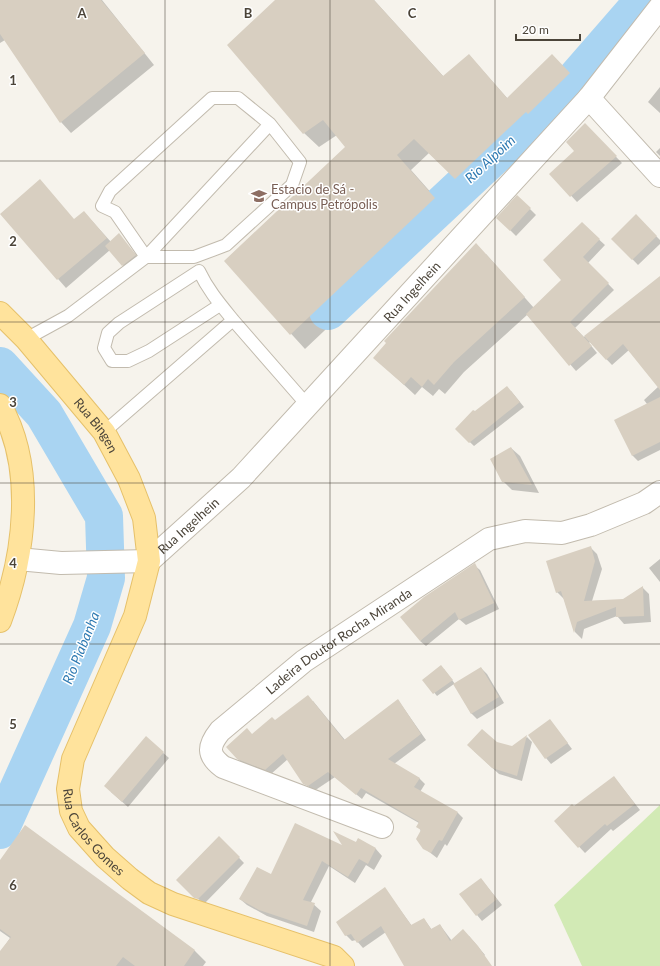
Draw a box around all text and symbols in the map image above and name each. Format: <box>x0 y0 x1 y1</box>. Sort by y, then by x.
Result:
text: A <box>76 5 87 21</box>
text: B <box>244 5 253 21</box>
text: C <box>408 5 417 21</box>
scale bar <box>516 16 580 42</box>
text: 20 m <box>522 22 549 37</box>
text: 1 <box>9 72 17 88</box>
water label: Rio Alpoim <box>461 131 518 186</box>
place label: Estacio de Sá - Campus Petrópolis <box>271 181 378 212</box>
school or university icon: Estacio de Sá - Campus Petrópolis <box>250 187 268 205</box>
text: 2 <box>9 233 17 249</box>
street label: Rua Ingelhein <box>380 258 444 325</box>
text: 3 <box>9 394 17 410</box>
street label: Rua Bingen <box>71 394 121 455</box>
street label: Rua Ingelhein <box>154 494 222 557</box>
text: 4 <box>9 555 17 571</box>
street label: Ladeira Doutor Rocha Miranda <box>262 584 415 698</box>
water label: Rio Piabanha <box>58 609 103 686</box>
text: 5 <box>9 716 17 732</box>
street label: Rua Carlos Gomes <box>60 787 128 879</box>
text: 6 <box>9 877 17 893</box>

